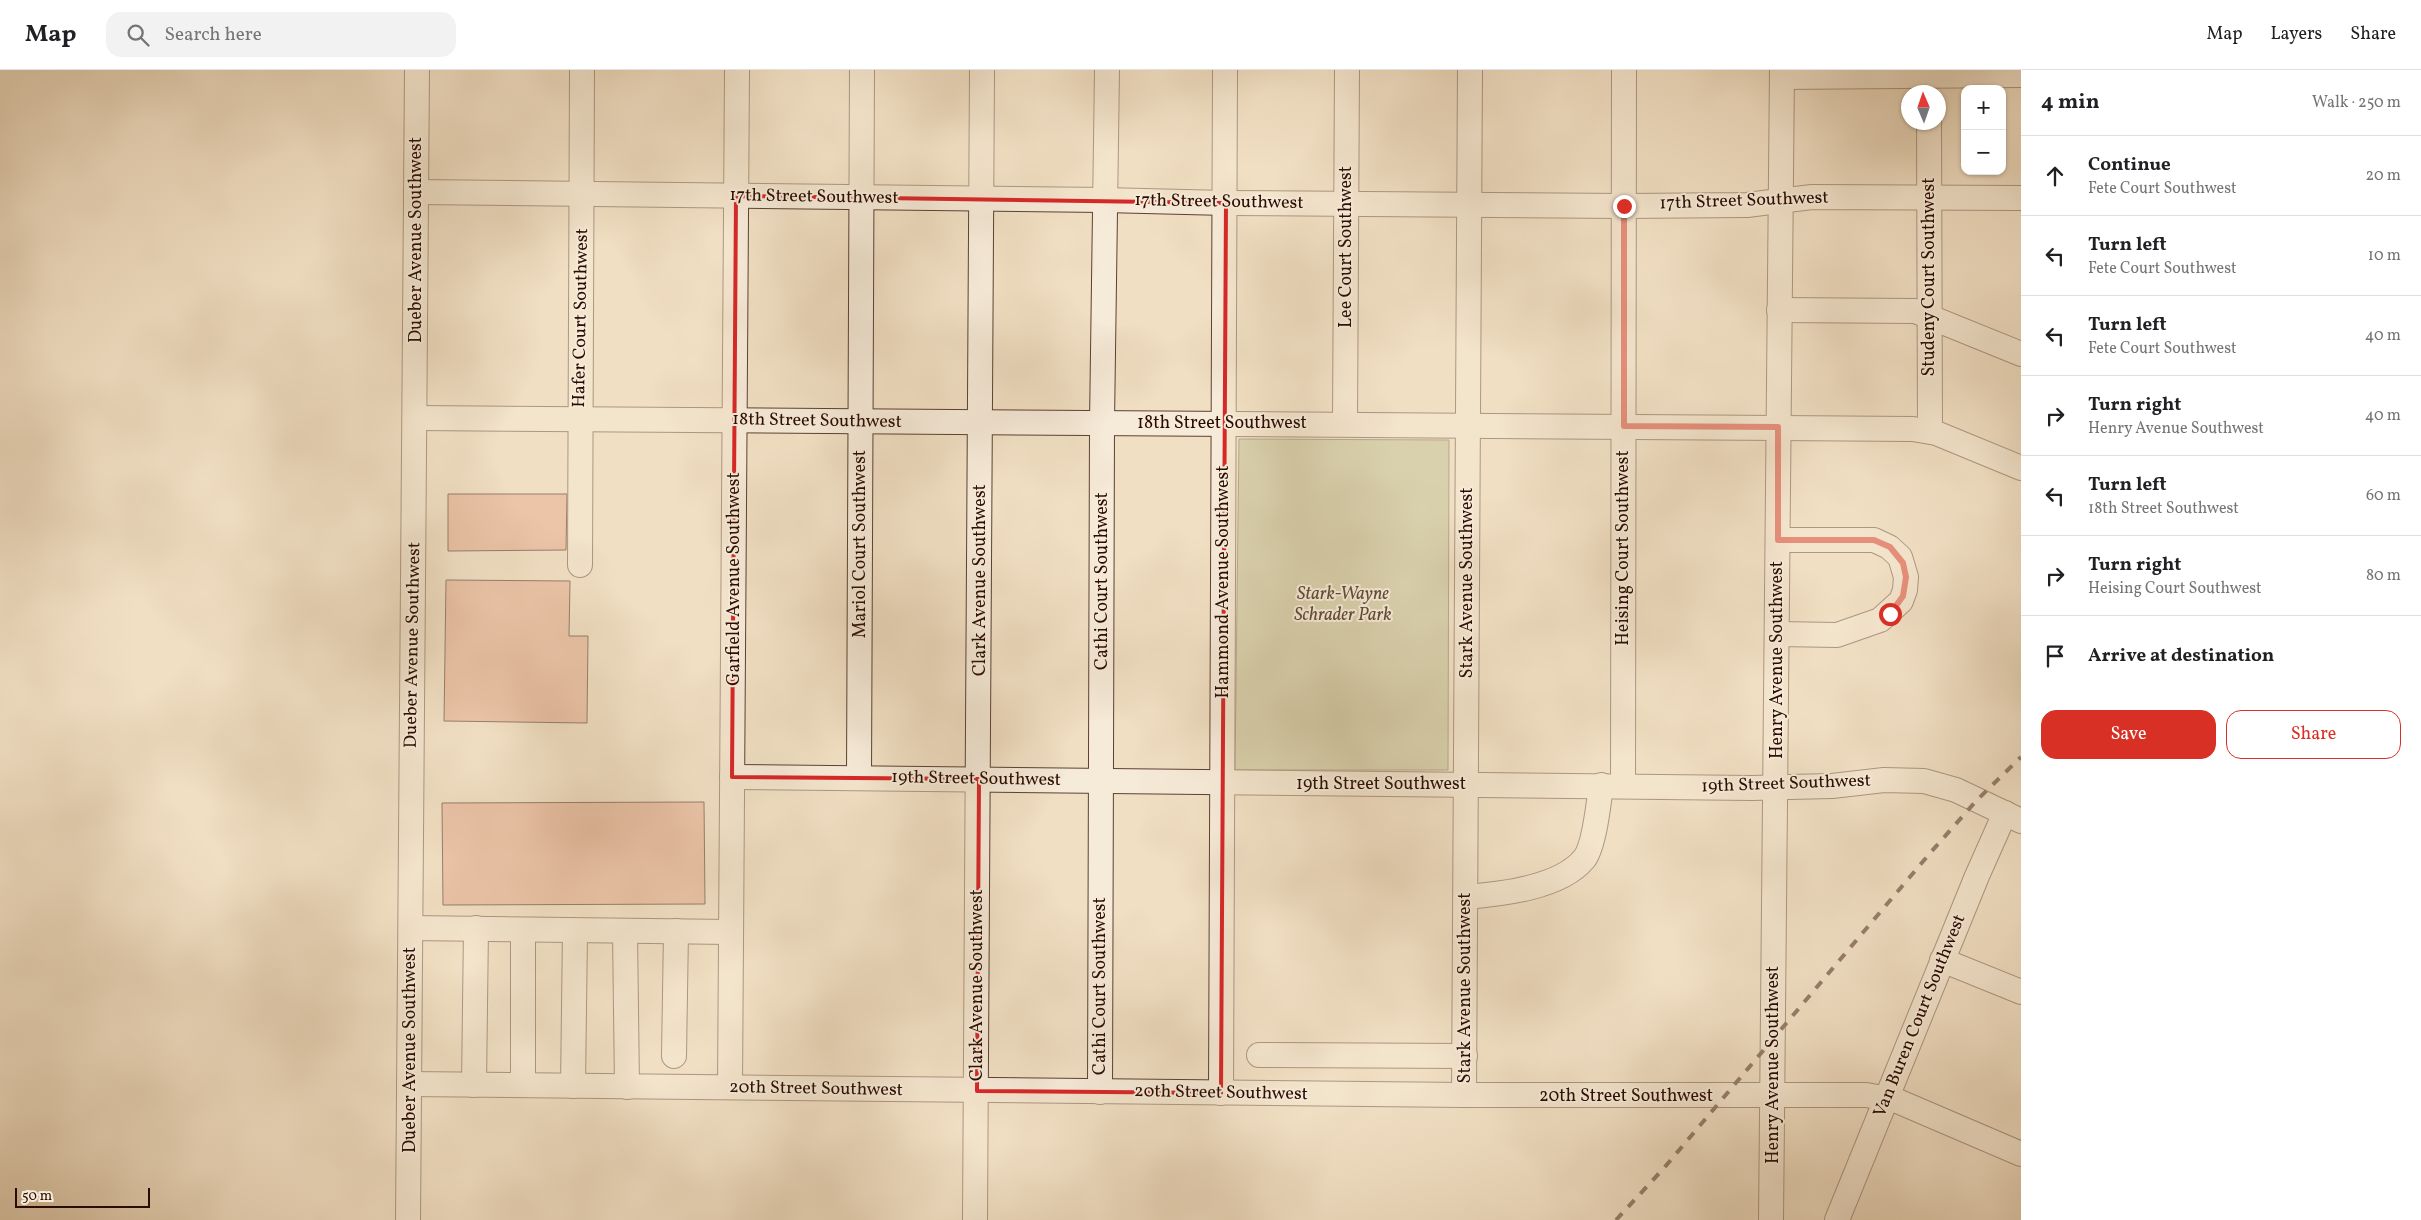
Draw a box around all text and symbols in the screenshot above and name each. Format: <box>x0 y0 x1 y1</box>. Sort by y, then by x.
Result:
search box <box>106 12 456 57</box>
text: Map <box>25 18 76 52</box>
icon: search <box>124 21 152 49</box>
text: Search here <box>164 22 262 48</box>
text: Map <box>2206 22 2242 47</box>
text: Layers <box>2270 22 2322 47</box>
text: Share <box>2350 22 2396 47</box>
north arrow <box>1901 85 1946 130</box>
map controls <box>1961 85 2006 175</box>
button: + <box>1961 85 2006 130</box>
text: 4 min <box>2041 88 2100 117</box>
text: Walk · 250 m <box>2312 92 2401 114</box>
button: − <box>1961 130 2006 175</box>
street label: Dueber Avenue Southwest <box>404 137 429 343</box>
text: Continue <box>2088 152 2171 178</box>
icon: ahead <box>2041 162 2069 190</box>
text: 20 m <box>2366 165 2401 187</box>
street label: Lee Court Southwest <box>1334 166 1359 328</box>
street label: Studeny Court Southwest <box>1917 177 1942 377</box>
text: Fete Court Southwest <box>2088 178 2237 200</box>
street label: 17th Street Southwest <box>729 183 899 211</box>
street label: 17th Street Southwest <box>1659 186 1829 216</box>
street label: 17th Street Southwest <box>1134 188 1304 216</box>
route end <box>1613 195 1636 218</box>
street label: Hafer Court Southwest <box>567 228 595 408</box>
text: Turn left <box>2088 232 2167 258</box>
icon: left <box>2041 242 2069 270</box>
text: 10 m <box>2368 245 2401 267</box>
text: Fete Court Southwest <box>2088 258 2237 280</box>
text: Turn left <box>2088 312 2167 338</box>
icon: left <box>2041 322 2069 350</box>
text: 40 m <box>2365 325 2401 347</box>
text: Fete Court Southwest <box>2088 338 2237 360</box>
text: Turn right <box>2088 392 2181 418</box>
icon: right <box>2041 402 2069 430</box>
text: 40 m <box>2365 405 2401 427</box>
street label: 18th Street Southwest <box>732 407 902 435</box>
street label: 18th Street Southwest <box>1137 411 1307 436</box>
text: Henry Avenue Southwest <box>2088 418 2264 440</box>
street label: Mariol Court Southwest <box>848 450 873 638</box>
street label: Heising Court Southwest <box>1611 450 1636 646</box>
street label: Hammond Avenue Southwest <box>1211 465 1236 699</box>
street label: Garfield Avenue Southwest <box>722 472 747 686</box>
text: Turn left <box>2088 472 2167 498</box>
icon: left <box>2041 482 2069 510</box>
street label: Clark Avenue Southwest <box>968 484 993 676</box>
text: 60 m <box>2366 485 2401 507</box>
street label: Stark Avenue Southwest <box>1455 488 1480 678</box>
street label: Cathi Court Southwest <box>1090 492 1115 670</box>
text: 18th Street Southwest <box>2088 498 2239 520</box>
street label: Dueber Avenue Southwest <box>399 542 427 748</box>
text: Turn right <box>2088 552 2181 578</box>
street label: Henry Avenue Southwest <box>1765 561 1790 759</box>
icon: right <box>2041 562 2069 590</box>
text: 80 m <box>2366 565 2401 587</box>
text: Heising Court Southwest <box>2088 578 2262 600</box>
park label: Stark-Wayne Schrader Park <box>1294 582 1392 628</box>
route start <box>1879 603 1902 626</box>
icon: arrive <box>2041 642 2069 670</box>
text: Arrive at destination <box>2088 643 2274 669</box>
button: Save <box>2041 710 2216 759</box>
button: Share <box>2226 710 2401 759</box>
street label: 19th Street Southwest <box>891 765 1061 793</box>
street label: 19th Street Southwest <box>1701 769 1871 799</box>
street label: 19th Street Southwest <box>1296 772 1466 797</box>
street label: Clark Avenue Southwest <box>965 889 990 1081</box>
street label: Stark Avenue Southwest <box>1453 893 1478 1083</box>
street label: Cathi Court Southwest <box>1088 897 1113 1075</box>
street label: Van Buren Court Southwest <box>1868 911 1972 1121</box>
street label: Dueber Avenue Southwest <box>398 947 423 1153</box>
street label: Henry Avenue Southwest <box>1761 966 1786 1164</box>
street label: 20th Street Southwest <box>729 1075 903 1103</box>
street label: 20th Street Southwest <box>1134 1079 1308 1107</box>
street label: 20th Street Southwest <box>1539 1084 1713 1109</box>
scale bar <box>15 1185 150 1208</box>
text: 50 m <box>22 1187 52 1206</box>

